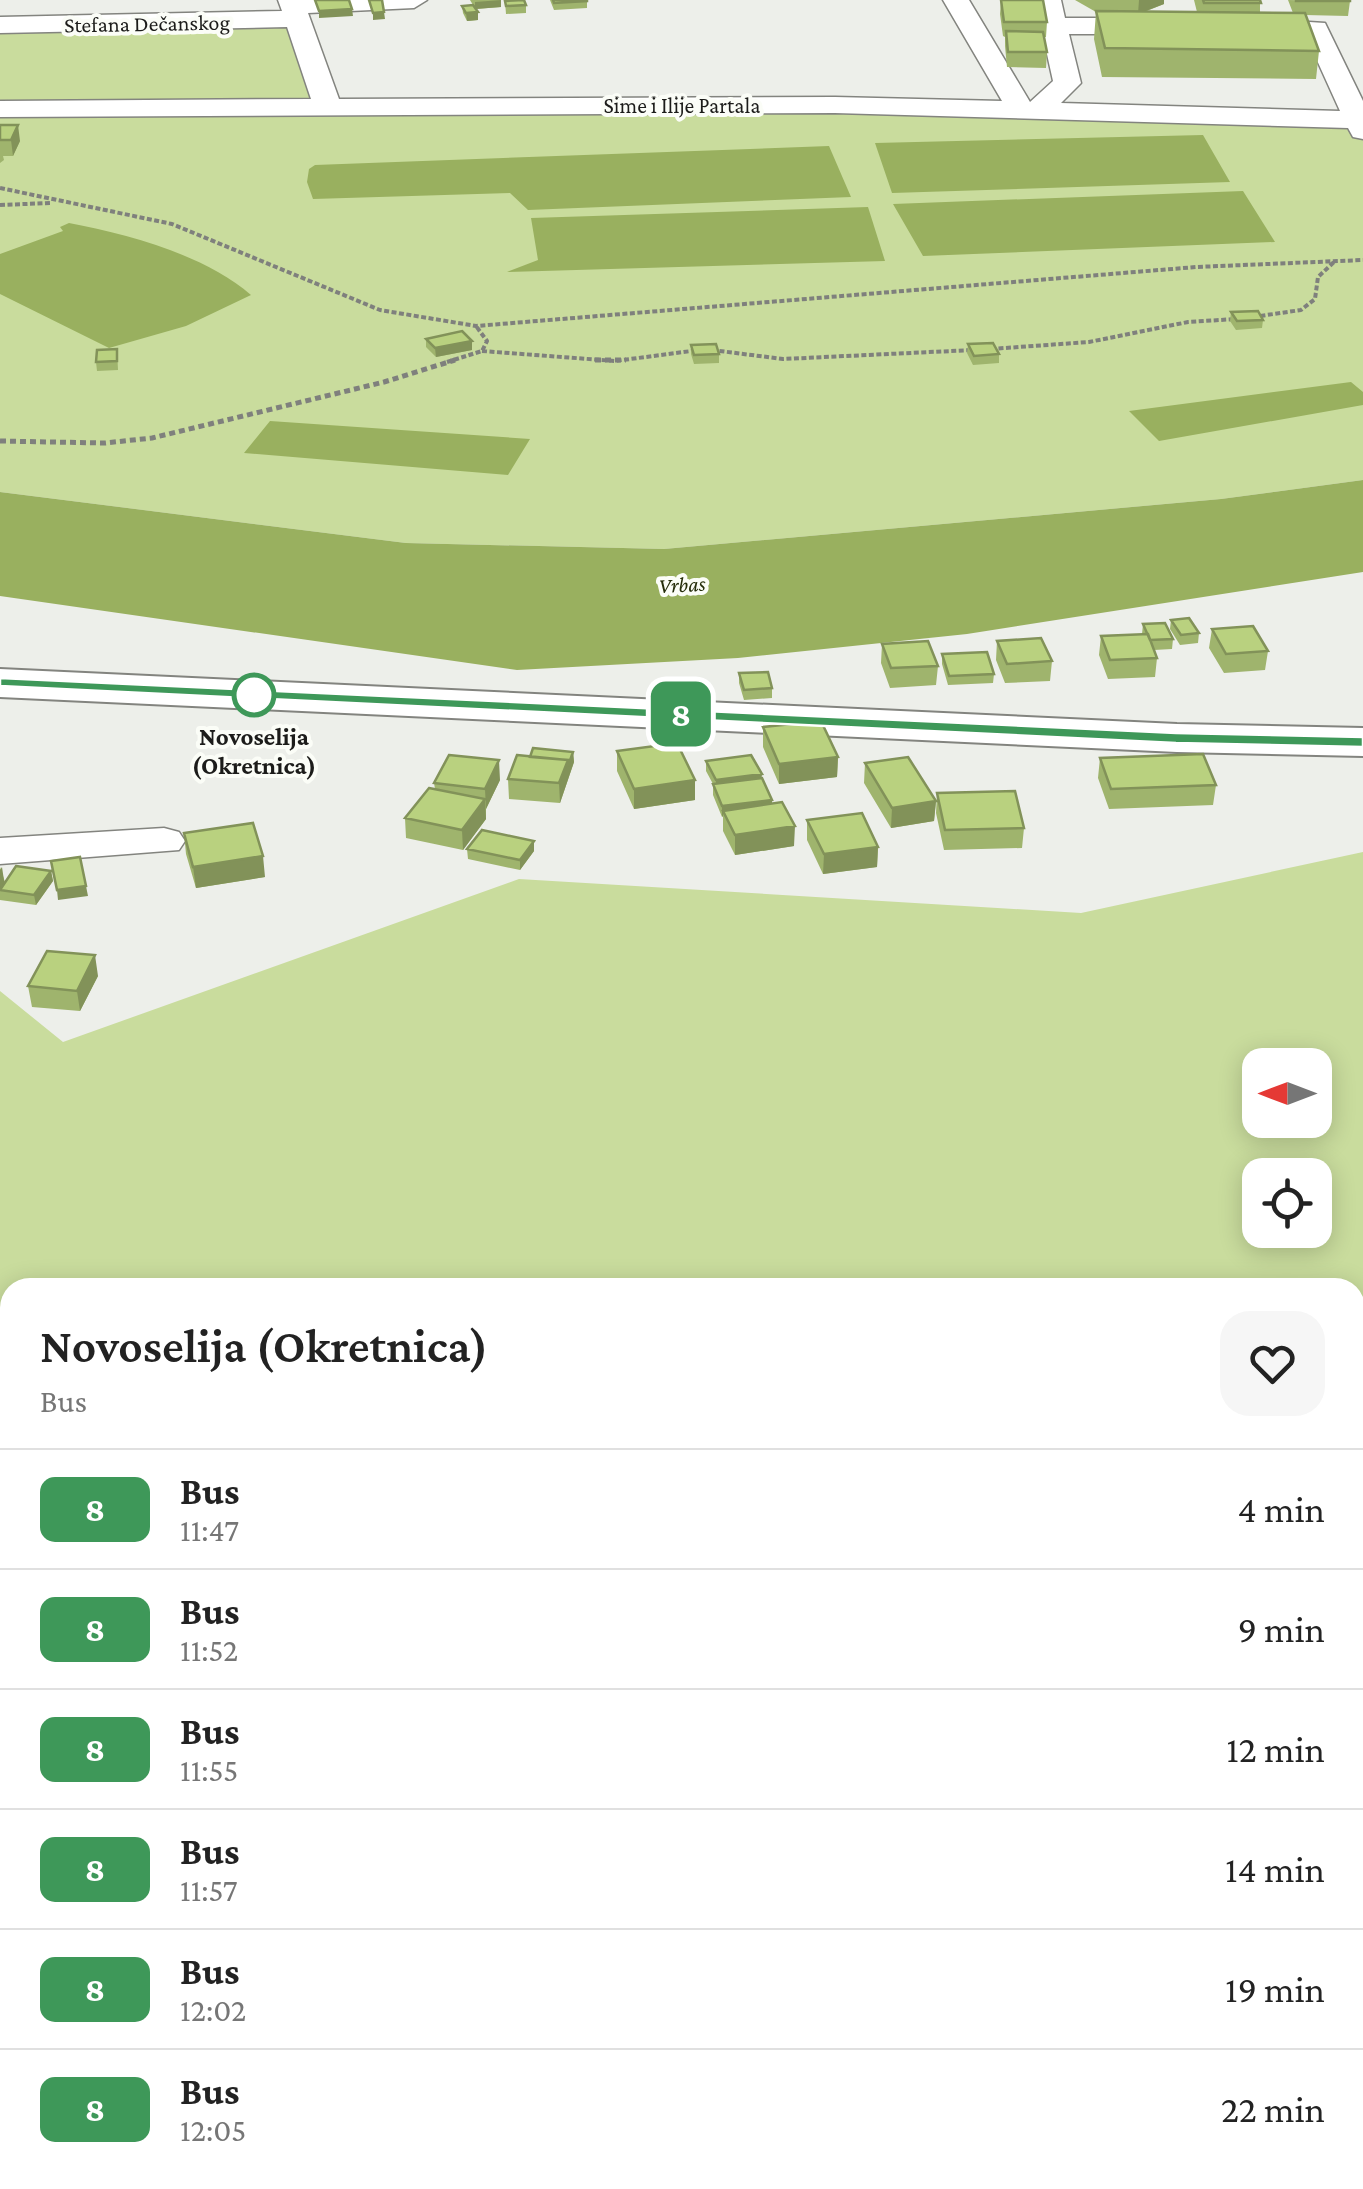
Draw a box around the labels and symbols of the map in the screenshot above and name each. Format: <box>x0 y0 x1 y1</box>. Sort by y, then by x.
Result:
street label: Stefana Dečanskog <box>64 10 231 37</box>
street label: Sime i Ilije Partala <box>604 93 760 118</box>
water label: Vrbas <box>658 571 706 598</box>
marker: Novoselija (Okretnica) <box>233 674 275 716</box>
line badge: 8 <box>648 682 714 746</box>
place label: Novoselija (Okretnica) <box>192 723 316 780</box>
north arrow <box>1242 1048 1332 1138</box>

